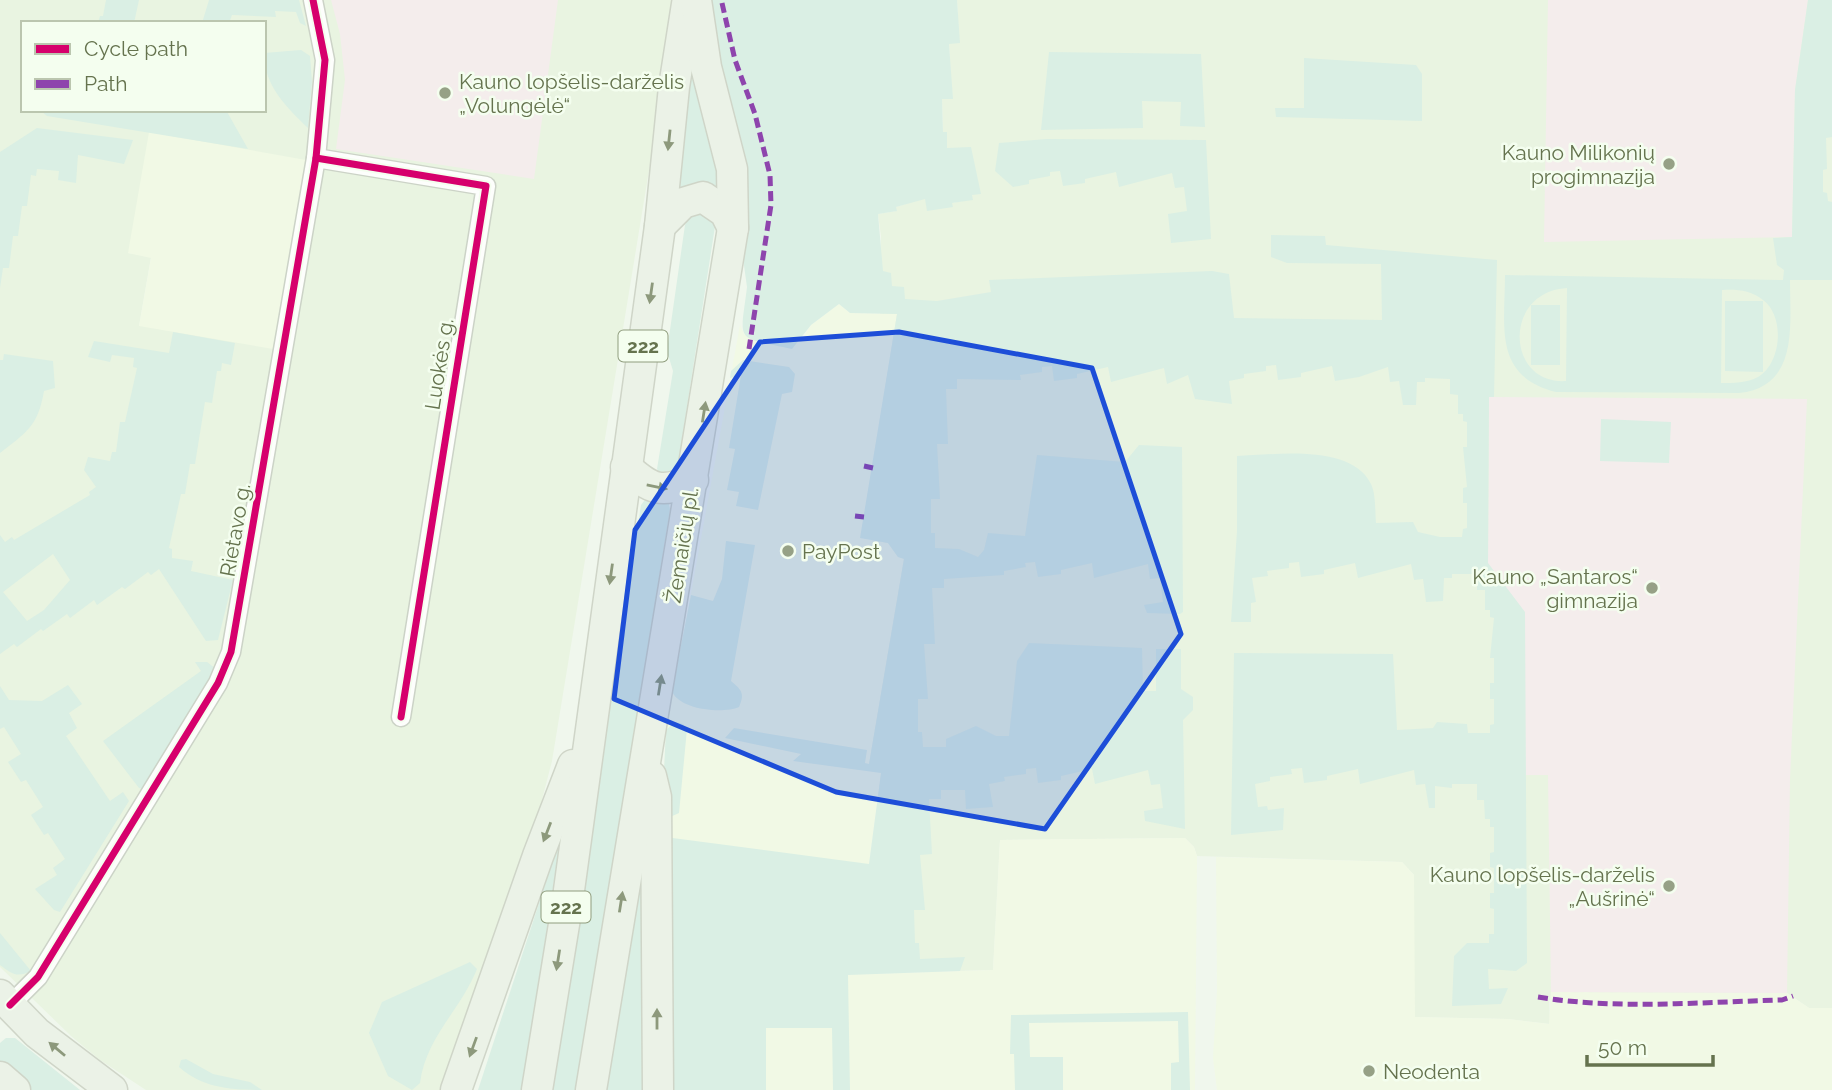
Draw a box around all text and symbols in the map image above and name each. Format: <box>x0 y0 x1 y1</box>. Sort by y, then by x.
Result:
legend <box>21 21 266 112</box>
text: Cycle path <box>84 36 188 61</box>
place label: Kauno lopšelis-darželis „Volungėlė“ <box>459 69 684 118</box>
text: Path <box>84 71 128 96</box>
marker: Kauno lopšelis-darželis „Volungėlė“ <box>437 85 453 101</box>
one-way arrow <box>663 129 674 151</box>
place label: Kauno Milikonių progimnazija <box>1502 140 1655 189</box>
marker: Kauno Milikonių progimnazija <box>1661 156 1677 172</box>
one-way arrow <box>645 282 656 304</box>
street label: Luokės g. <box>419 316 459 412</box>
road number: 222 <box>618 330 668 362</box>
one-way arrow <box>698 401 709 423</box>
street label: Rietavo g. <box>215 481 255 579</box>
one-way arrow <box>646 482 668 493</box>
street label: Žemaičių pl. <box>660 485 704 605</box>
place label: PayPost <box>802 539 880 564</box>
marker: PayPost <box>780 543 796 559</box>
one-way arrow <box>605 563 616 585</box>
place label: Kauno „Santaros“ gimnazija <box>1472 564 1638 613</box>
marker: Kauno „Santaros“ gimnazija <box>1644 580 1660 596</box>
one-way arrow <box>655 674 666 696</box>
one-way arrow <box>542 822 553 843</box>
place label: Kauno lopšelis-darželis „Aušrinė“ <box>1430 862 1655 911</box>
marker: Kauno lopšelis-darželis „Aušrinė“ <box>1661 878 1677 894</box>
one-way arrow <box>616 891 627 913</box>
road number: 222 <box>542 892 590 923</box>
one-way arrow <box>552 949 563 971</box>
one-way arrow <box>652 1008 663 1030</box>
scale bar <box>1587 1024 1713 1068</box>
text: 50 m <box>1598 1035 1647 1060</box>
one-way arrow <box>467 1036 478 1057</box>
one-way arrow <box>48 1041 66 1057</box>
place label: Neodenta <box>1383 1059 1480 1084</box>
marker: Neodenta <box>1361 1063 1377 1079</box>

